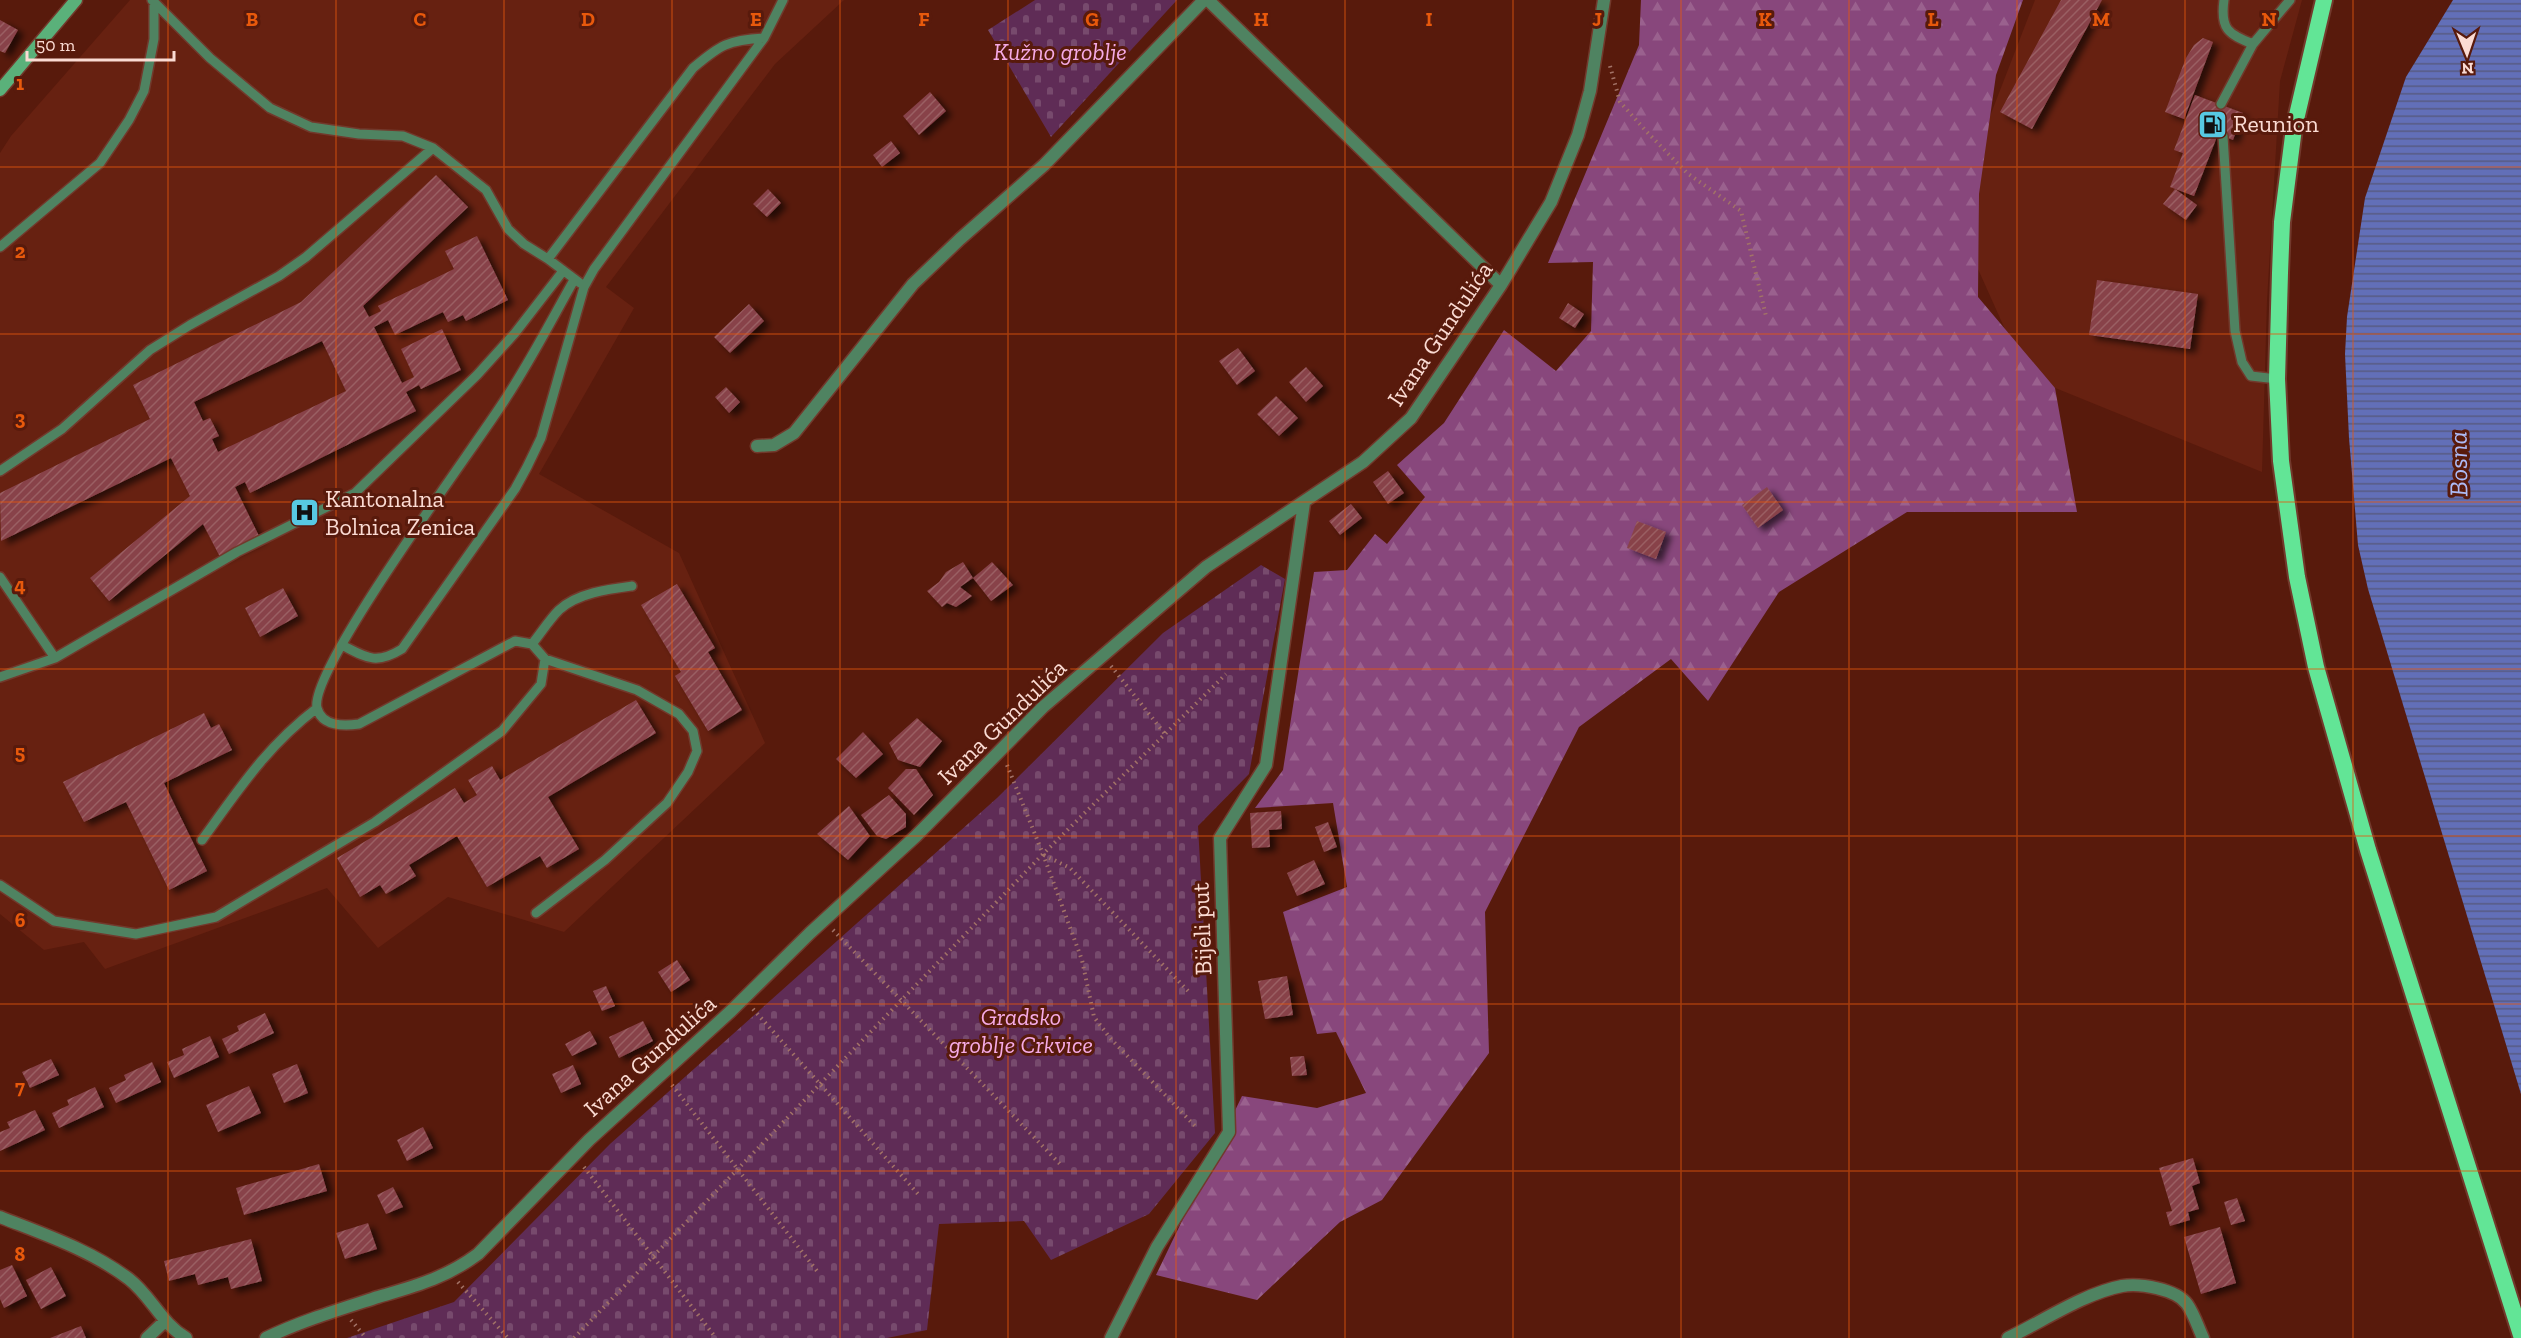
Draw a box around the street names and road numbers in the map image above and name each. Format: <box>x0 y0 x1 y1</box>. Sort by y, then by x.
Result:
street label: Ivana Gundulića <box>1381 256 1499 411</box>
street label: Ivana Gundulića <box>931 653 1072 790</box>
street label: Bijeli put <box>1185 882 1218 976</box>
street label: Ivana Gundulića <box>578 988 722 1123</box>

